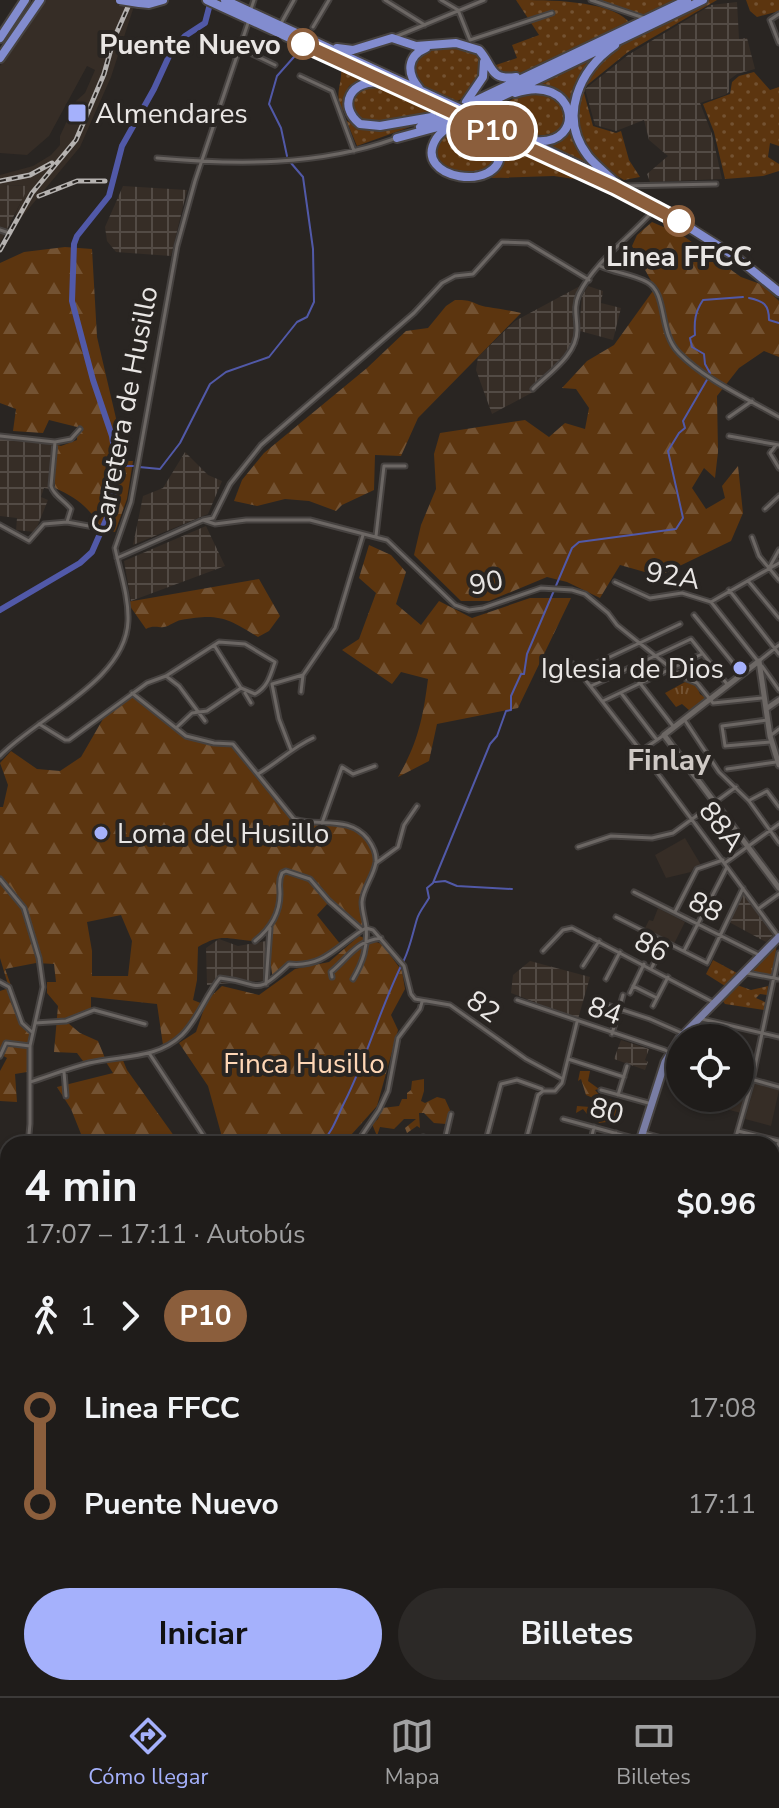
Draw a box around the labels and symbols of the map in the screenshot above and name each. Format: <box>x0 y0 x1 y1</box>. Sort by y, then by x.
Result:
place label: Puente Nuevo <box>99 26 281 64</box>
marker: Puente Nuevo <box>288 29 318 59</box>
place label: Almendares <box>95 95 248 133</box>
marker: Almendares <box>66 102 88 124</box>
line badge: P10 <box>446 105 538 157</box>
marker: Linea FFCC <box>664 206 694 236</box>
place label: Linea FFCC <box>606 238 752 276</box>
street label: Carretera de Husillo <box>82 283 168 537</box>
street label: 92A <box>643 553 702 599</box>
street label: 90 <box>466 561 506 605</box>
place label: Iglesia de Dios <box>541 650 724 688</box>
marker: Iglesia de Dios <box>731 659 749 677</box>
district label: Finlay <box>627 740 711 781</box>
street label: 88A <box>690 794 753 860</box>
place label: Loma del Husillo <box>117 815 329 853</box>
marker: Loma del Husillo <box>92 824 110 842</box>
street label: 88 <box>682 882 729 931</box>
street label: 86 <box>628 922 675 971</box>
street label: 82 <box>459 982 508 1032</box>
street label: 84 <box>583 988 627 1034</box>
park label: Finca Husillo <box>223 1045 385 1083</box>
street label: 80 <box>586 1088 628 1134</box>

